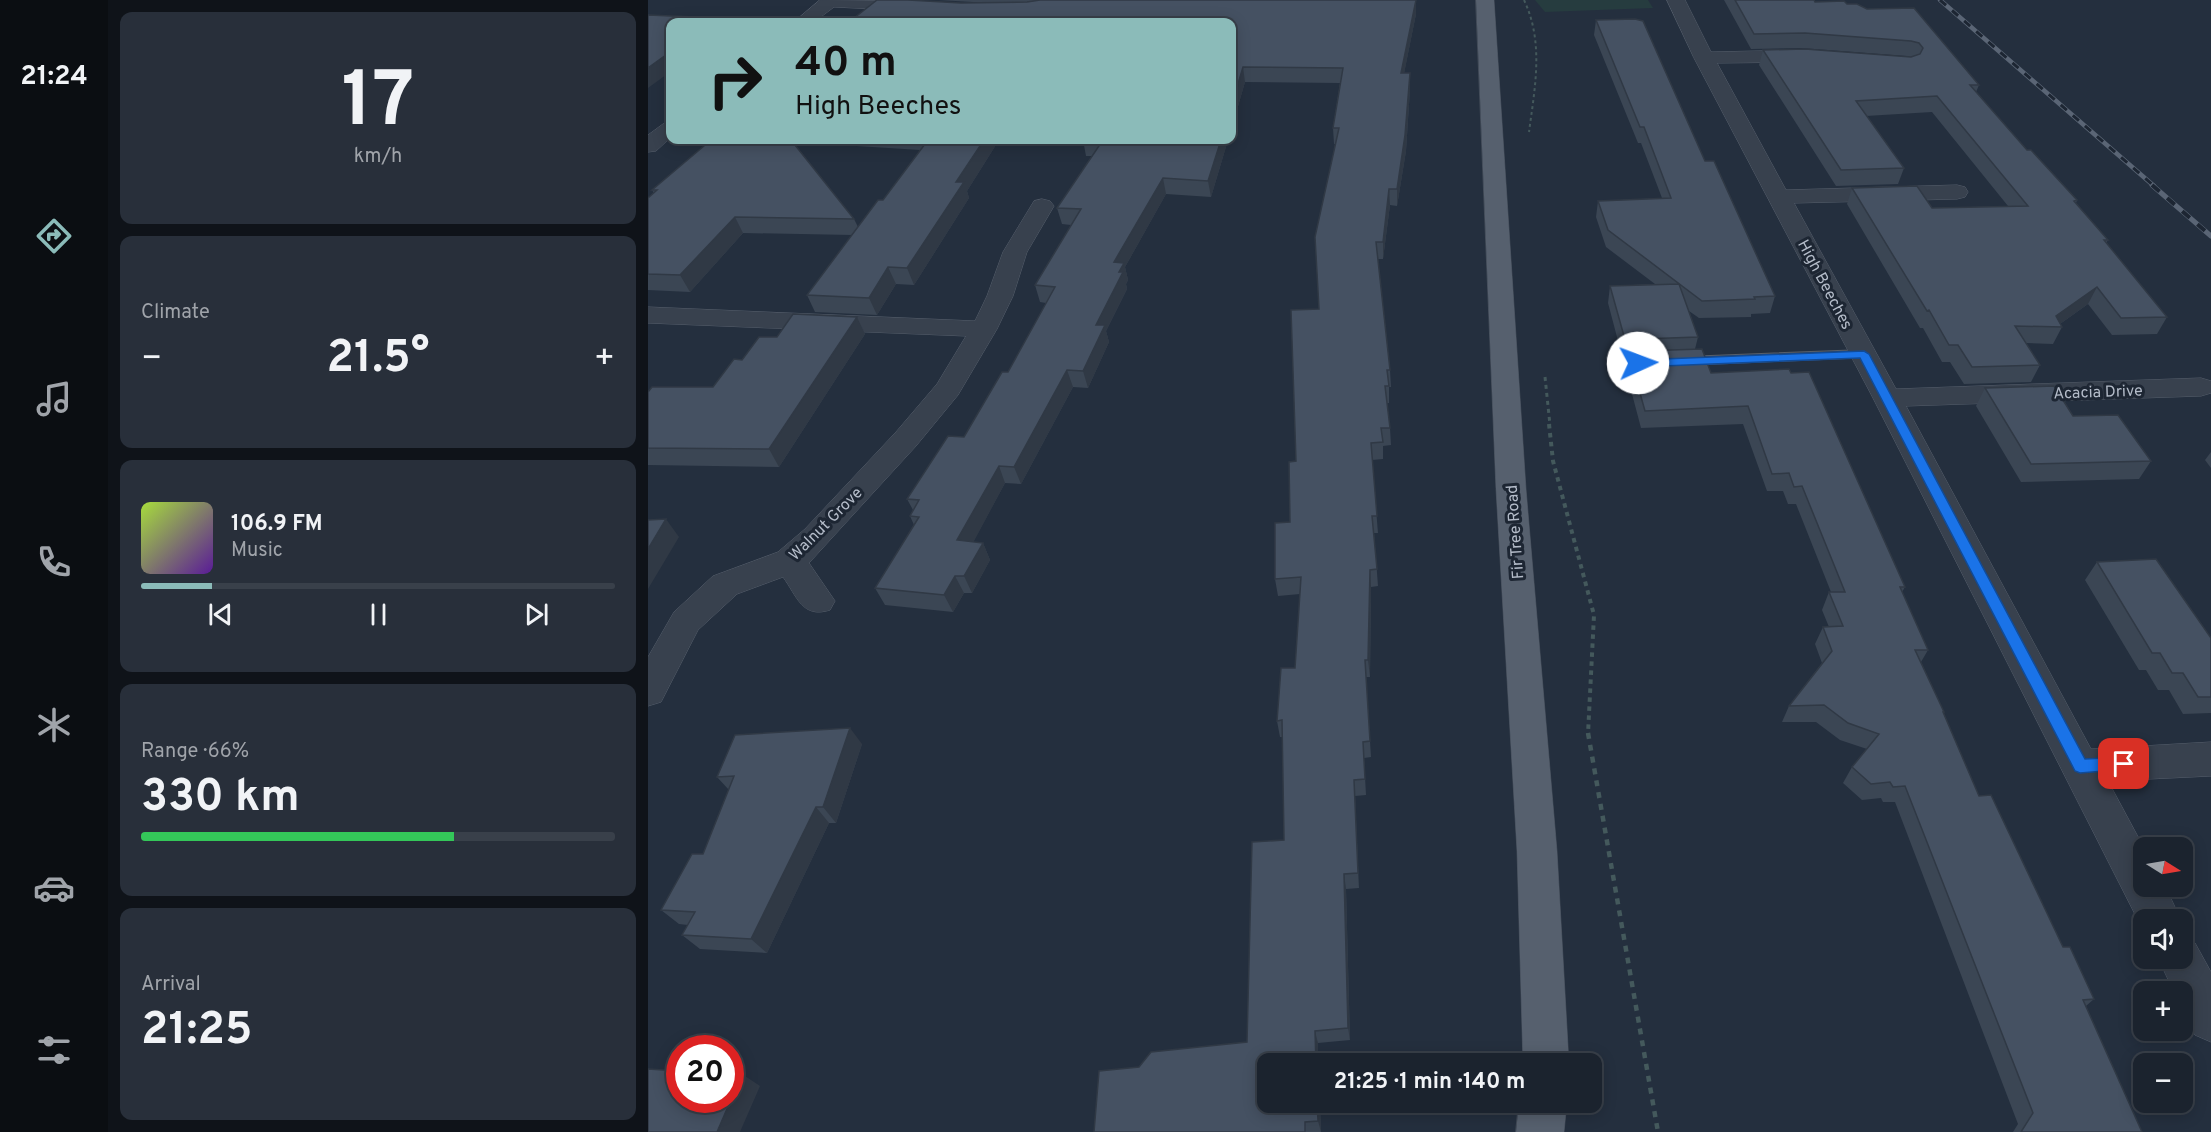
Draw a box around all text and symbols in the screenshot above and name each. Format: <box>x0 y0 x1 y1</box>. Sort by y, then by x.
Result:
text: 40 m <box>795 38 897 91</box>
icon: right <box>696 42 774 120</box>
text: 17 <box>342 55 414 154</box>
text: 21:24 <box>20 60 88 94</box>
text: High Beeches <box>795 90 962 124</box>
text: km/h <box>354 144 402 170</box>
icon: directions <box>33 215 75 257</box>
street label: High Beeches <box>1792 237 1856 333</box>
text: Climate <box>141 300 210 326</box>
text: 21.5° <box>327 331 429 388</box>
position arrow <box>1606 331 1670 395</box>
text: − <box>141 339 162 381</box>
text: + <box>594 339 615 381</box>
icon: music <box>33 378 75 420</box>
street label: Acacia Drive <box>2053 381 2143 405</box>
street label: Walnut Grove <box>785 483 867 565</box>
street label: Fir Tree Road <box>1503 484 1529 580</box>
text: 106.9 FM <box>231 511 323 538</box>
text: Music <box>231 538 283 564</box>
icon: phone <box>33 541 75 583</box>
icon: previous <box>204 598 237 631</box>
icon: pause <box>362 598 395 631</box>
icon: next <box>520 598 553 631</box>
icon: climate <box>33 704 75 746</box>
pin <box>2098 738 2149 789</box>
text: Range · 66% <box>141 739 249 765</box>
icon: arrive <box>2107 747 2140 780</box>
text: 330 km <box>141 770 300 827</box>
north arrow <box>2133 837 2193 897</box>
map controls <box>2133 837 2193 1113</box>
icon: car <box>33 867 75 909</box>
button: sound <box>2133 909 2193 969</box>
text: Arrival <box>141 972 201 998</box>
button: + <box>2133 981 2193 1041</box>
text: 21:25 <box>141 1003 252 1060</box>
icon: filters <box>33 1029 75 1071</box>
speed limit sign: 20 <box>666 1035 744 1113</box>
button: − <box>2133 1053 2193 1113</box>
text: 21:25 · 1 min · 140 m <box>1334 1069 1525 1096</box>

